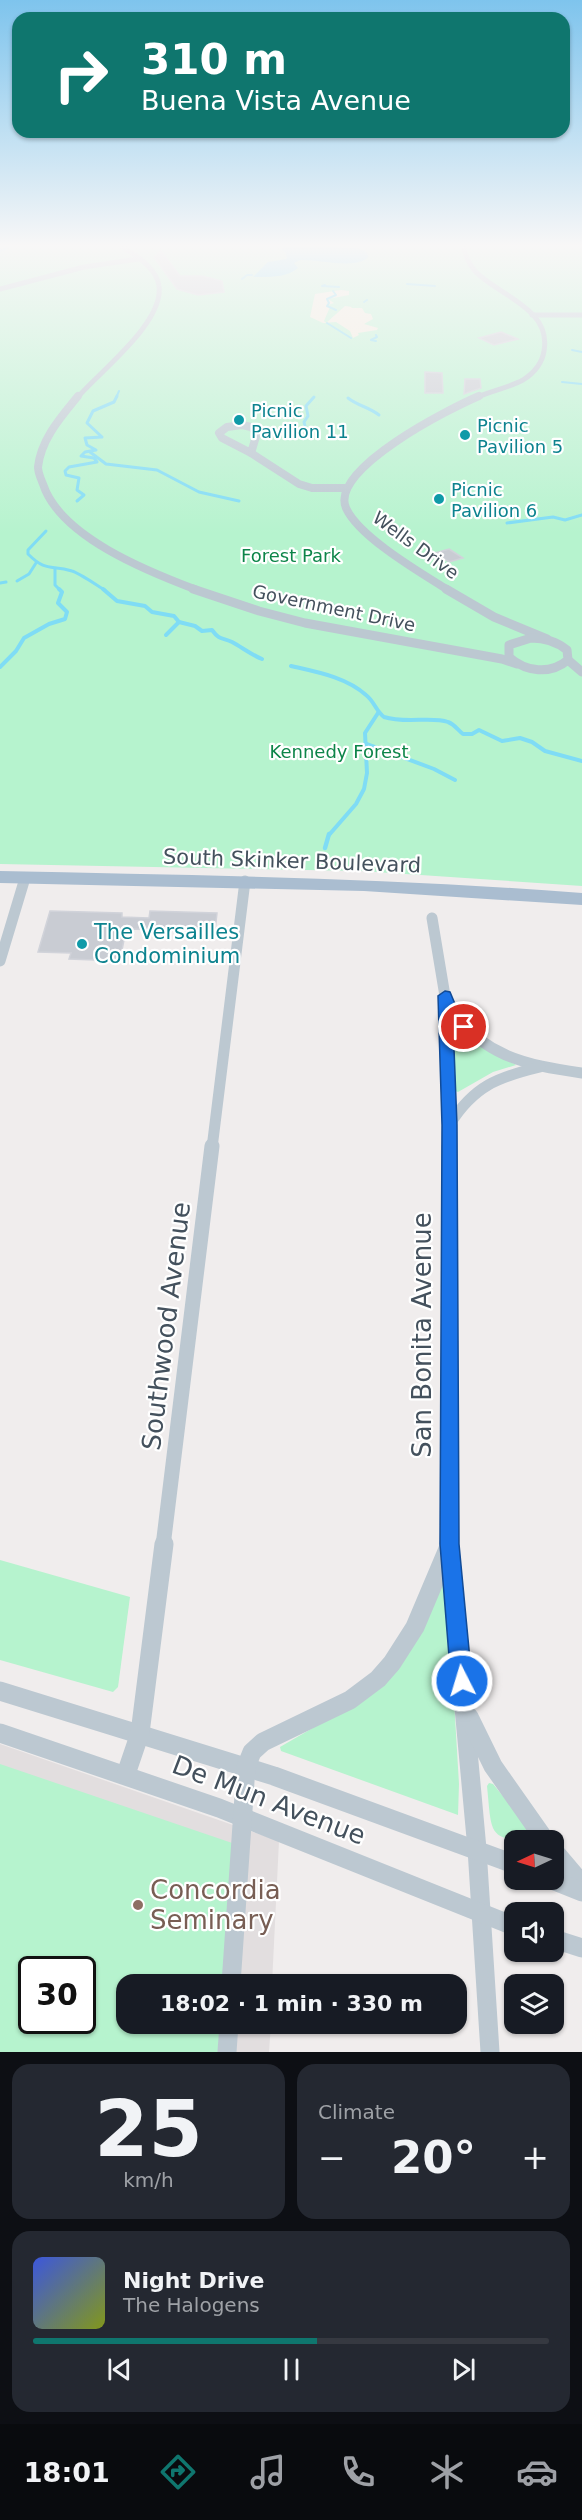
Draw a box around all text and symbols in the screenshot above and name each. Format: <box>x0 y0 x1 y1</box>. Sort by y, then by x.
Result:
text: 310 m <box>141 35 287 84</box>
icon: right <box>42 36 120 114</box>
text: Buena Vista Avenue <box>141 85 411 116</box>
place label: Picnic Pavilion 11 <box>251 400 349 442</box>
marker: Picnic Pavilion 11 <box>232 413 246 427</box>
place label: Picnic Pavilion 5 <box>477 415 563 457</box>
marker: Picnic Pavilion 5 <box>458 428 472 442</box>
place label: Picnic Pavilion 6 <box>451 479 537 521</box>
marker: Picnic Pavilion 6 <box>432 492 446 506</box>
street label: Wells Drive <box>369 507 463 583</box>
park label: Forest Park <box>241 545 342 566</box>
street label: Government Drive <box>251 580 417 636</box>
park label: Kennedy Forest <box>270 741 408 762</box>
street label: South Skinker Boulevard <box>163 845 421 877</box>
place label: The Versailles Condominium <box>93 920 240 968</box>
marker: The Versailles Condominium <box>75 937 89 951</box>
pin <box>438 1001 489 1052</box>
icon: arrive <box>447 1010 480 1043</box>
street label: Southwood Avenue <box>136 1200 196 1452</box>
street label: San Bonita Avenue <box>407 1212 437 1458</box>
position arrow <box>430 1649 494 1713</box>
street label: De Mun Avenue <box>168 1749 370 1851</box>
north arrow <box>504 1830 564 1890</box>
map controls <box>504 1830 564 2034</box>
place label: Concordia Seminary <box>150 1875 281 1935</box>
marker: Concordia Seminary <box>131 1898 145 1912</box>
button: sound <box>504 1902 564 1962</box>
speed limit sign: 30 <box>18 1956 96 2034</box>
button: layers <box>504 1974 564 2034</box>
text: 18:02 · 1 min · 330 m <box>160 1991 423 2016</box>
text: 25 <box>94 2084 203 2174</box>
text: Climate <box>318 2100 395 2124</box>
text: 20° <box>391 2131 476 2184</box>
text: − <box>318 2138 346 2177</box>
text: + <box>521 2138 549 2177</box>
text: km/h <box>123 2168 174 2192</box>
text: Night Drive <box>123 2268 264 2293</box>
text: The Halogens <box>123 2293 260 2317</box>
icon: previous <box>103 2353 136 2386</box>
icon: pause <box>275 2353 308 2386</box>
icon: next <box>447 2353 480 2386</box>
icon: directions <box>157 2451 199 2493</box>
icon: music <box>247 2451 289 2493</box>
icon: phone <box>337 2451 379 2493</box>
icon: climate <box>426 2451 468 2493</box>
icon: car <box>516 2451 558 2493</box>
text: 18:01 <box>24 2457 110 2488</box>

